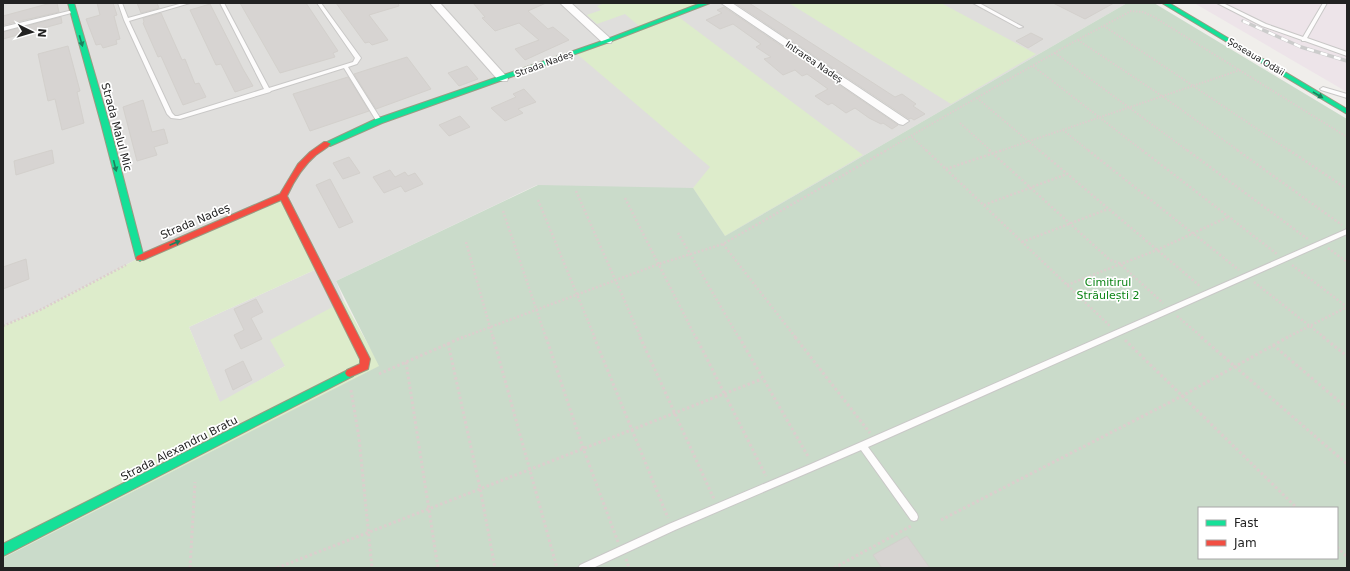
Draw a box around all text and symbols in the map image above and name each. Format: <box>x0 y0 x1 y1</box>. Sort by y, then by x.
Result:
north arrow <box>12 12 52 52</box>
text: N <box>35 28 48 38</box>
one-way arrow <box>78 35 84 47</box>
street label: Șoseaua Odăii <box>1225 36 1286 79</box>
street label: Intrarea Nadeș <box>783 39 845 86</box>
street label: Strada Nadeș <box>514 49 575 80</box>
street label: Strada Malul Mic <box>98 81 135 173</box>
one-way arrow <box>1312 91 1324 98</box>
one-way arrow <box>113 160 119 172</box>
street label: Strada Nadeș <box>158 201 232 242</box>
one-way arrow <box>169 240 180 246</box>
park label: Cimitirul Străulești 2 <box>1077 276 1139 302</box>
street label: Strada Alexandru Bratu <box>119 413 240 484</box>
legend <box>1198 507 1338 559</box>
text: Fast <box>1234 516 1258 530</box>
text: Jam <box>1233 536 1257 550</box>

